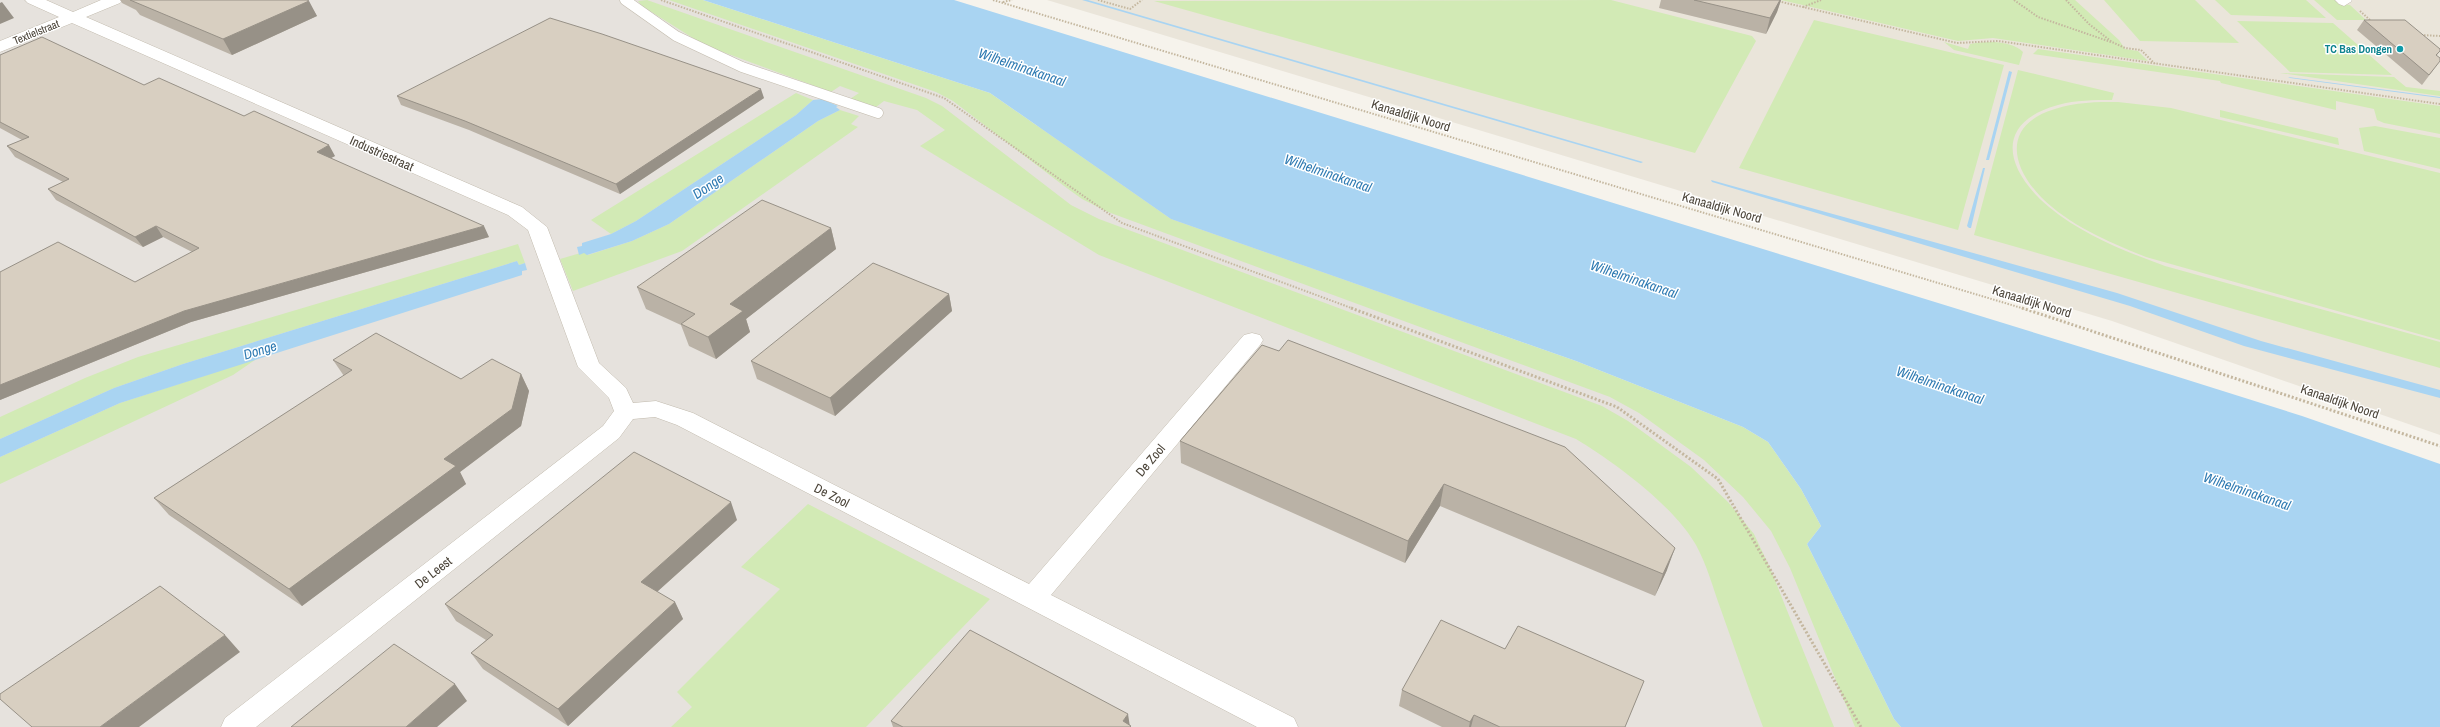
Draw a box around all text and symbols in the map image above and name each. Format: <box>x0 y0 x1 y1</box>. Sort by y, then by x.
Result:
street label: Textielstraat <box>11 16 62 48</box>
place label: TC Bas Dongen <box>2325 42 2392 56</box>
water label: Wilhelminakanaal <box>976 44 1068 90</box>
marker: TC Bas Dongen <box>2395 44 2405 54</box>
street label: Kanaaldijk Noord <box>1369 95 1453 136</box>
street label: Industriestraat <box>347 132 416 175</box>
water label: Wilhelminakanaal <box>1282 150 1374 196</box>
water label: Donge <box>689 169 727 203</box>
street label: Kanaaldijk Noord <box>1680 188 1764 227</box>
water label: Wilhelminakanaal <box>1588 256 1680 302</box>
street label: Kanaaldijk Noord <box>1990 281 2074 322</box>
water label: Donge <box>241 336 279 364</box>
water label: Wilhelminakanaal <box>1894 362 1986 408</box>
street label: Kanaaldijk Noord <box>2298 380 2381 423</box>
street label: De Zool <box>1132 441 1169 480</box>
water label: Wilhelminakanaal <box>2201 468 2293 514</box>
street label: De Zool <box>811 479 852 511</box>
street label: De Leest <box>411 553 455 592</box>

